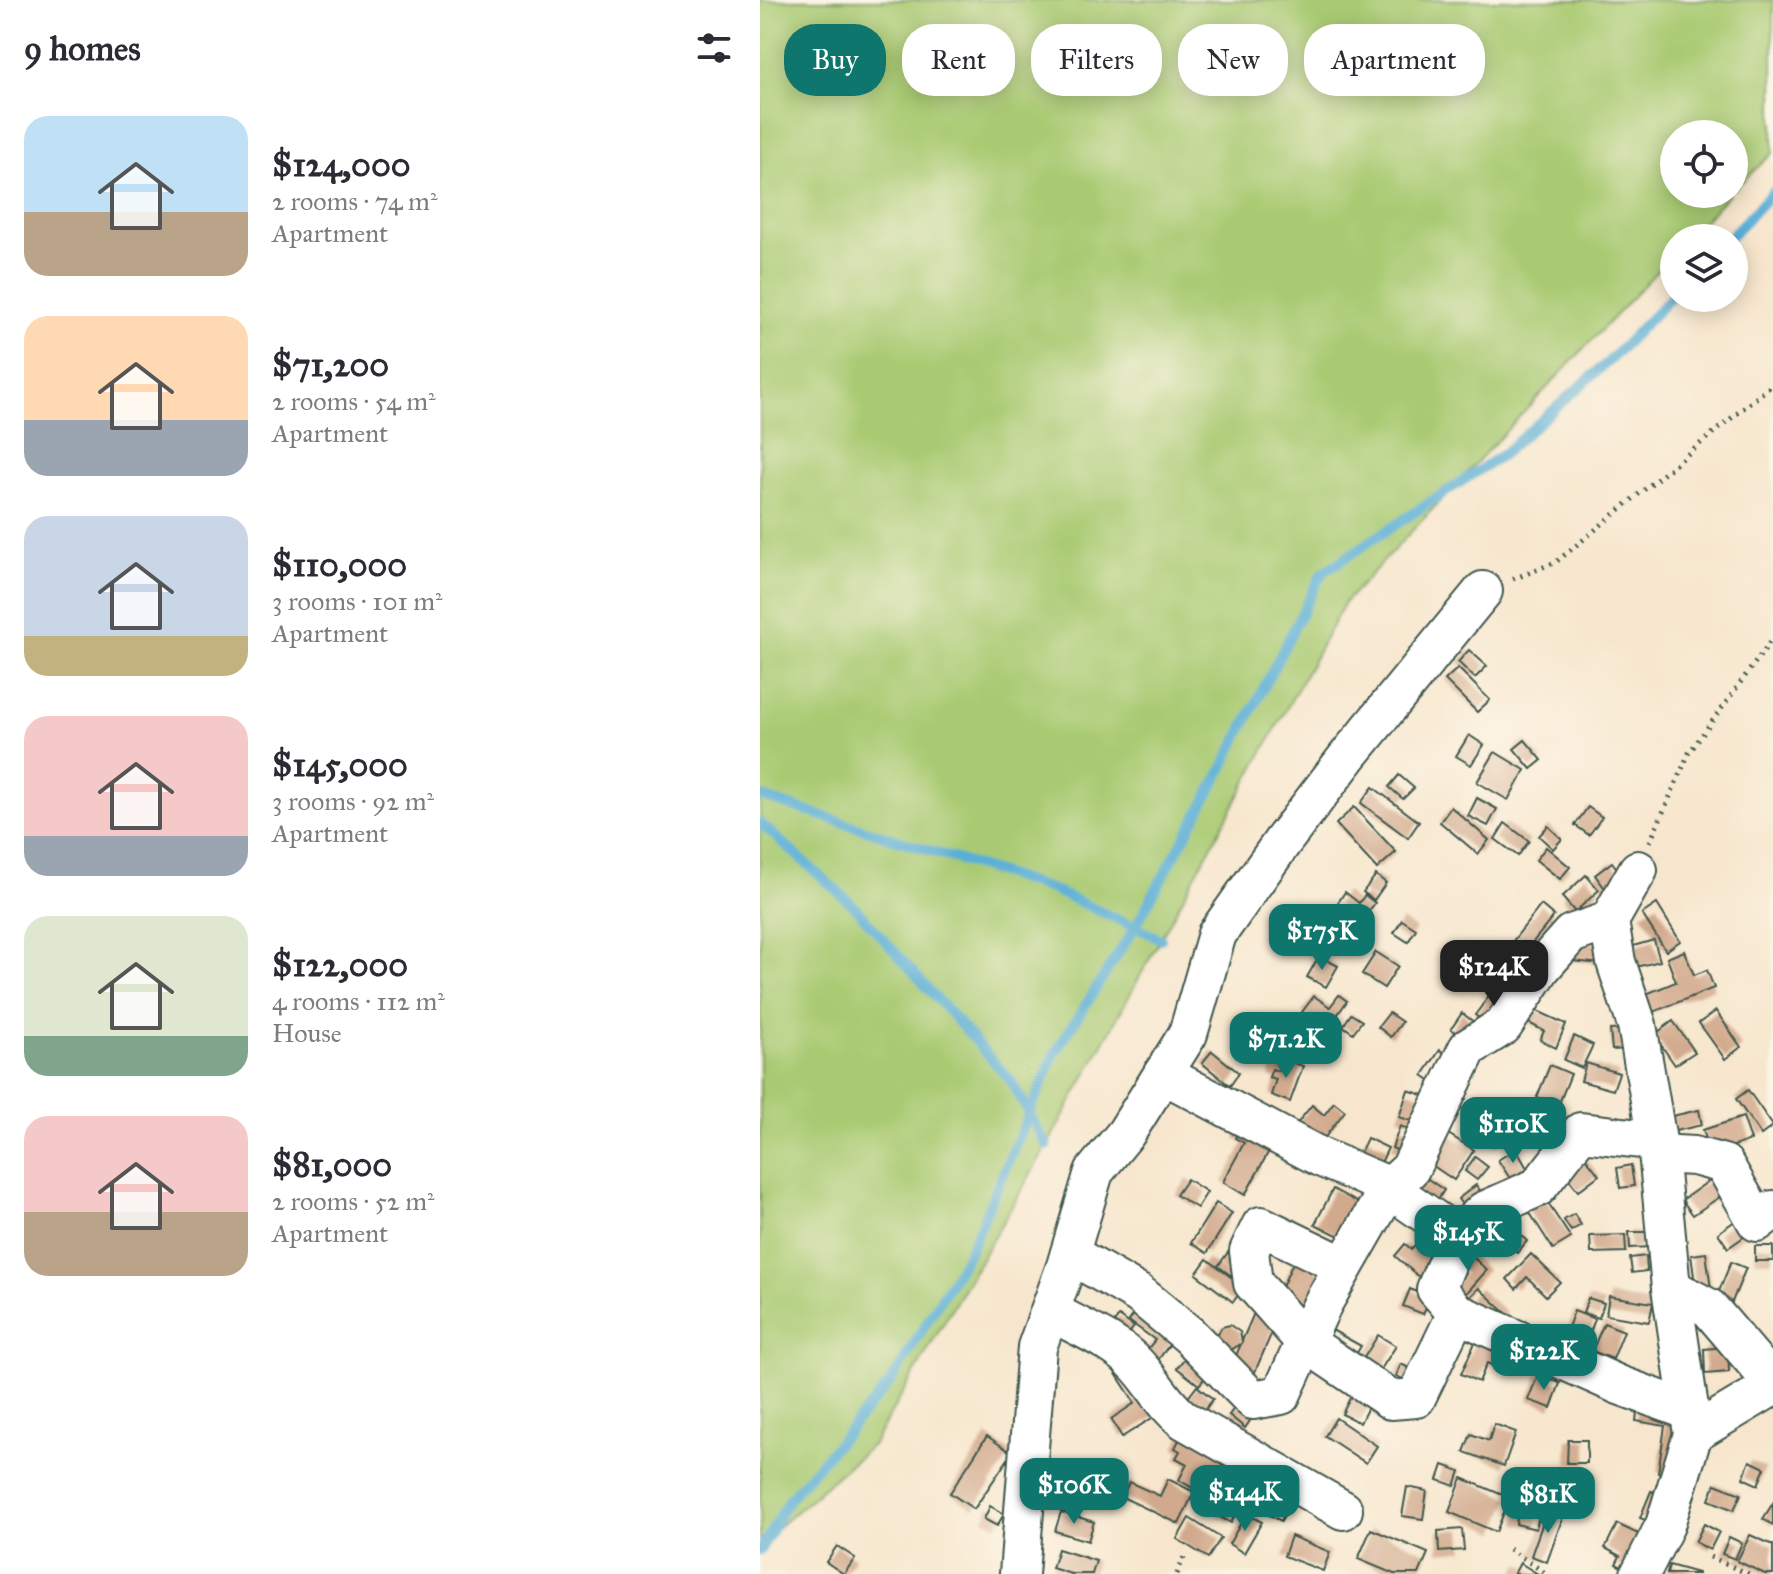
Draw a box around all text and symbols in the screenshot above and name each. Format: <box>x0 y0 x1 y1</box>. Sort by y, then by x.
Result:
chip: Buy <box>784 24 886 96</box>
chip: Rent <box>902 24 1015 96</box>
chip: Filters <box>1031 24 1162 96</box>
chip: New <box>1178 24 1288 96</box>
chip: Apartment <box>1304 24 1485 96</box>
icon: filters <box>692 26 736 70</box>
text: 9 homes <box>24 28 141 69</box>
map controls <box>1660 120 1748 312</box>
button: locate <box>1660 120 1748 208</box>
text: $124,000 <box>272 144 410 185</box>
icon: home <box>88 148 184 244</box>
text: 2 rooms · 74 m² <box>272 185 438 217</box>
text: Apartment <box>272 217 388 249</box>
button: layers <box>1660 224 1748 312</box>
text: $71,200 <box>272 344 389 385</box>
icon: home <box>88 348 184 444</box>
text: 2 rooms · 54 m² <box>272 385 436 417</box>
text: Apartment <box>272 417 388 449</box>
text: $110,000 <box>272 544 407 585</box>
icon: home <box>88 548 184 644</box>
text: 3 rooms · 101 m² <box>272 585 443 617</box>
text: Apartment <box>272 617 388 649</box>
text: $145,000 <box>272 744 408 785</box>
icon: home <box>88 748 184 844</box>
text: 3 rooms · 92 m² <box>272 785 434 817</box>
text: Apartment <box>272 817 388 849</box>
pin: $175K <box>1266 904 1378 972</box>
text: $175K <box>1287 914 1357 946</box>
pin: $124K <box>1438 940 1550 1008</box>
text: $122,000 <box>272 944 408 985</box>
icon: home <box>88 948 184 1044</box>
text: $124K <box>1458 950 1530 982</box>
text: 4 rooms · 112 m² <box>272 985 445 1017</box>
pin: $71.2K <box>1221 1012 1351 1080</box>
text: House <box>272 1017 342 1049</box>
text: $71.2K <box>1248 1022 1324 1054</box>
pin: $110K <box>1457 1097 1569 1165</box>
text: $110K <box>1478 1107 1548 1139</box>
text: $81,000 <box>272 1144 392 1185</box>
icon: home <box>88 1148 184 1244</box>
text: 2 rooms · 52 m² <box>272 1185 435 1217</box>
pin: $145K <box>1412 1205 1524 1273</box>
text: $145K <box>1433 1215 1503 1247</box>
text: Apartment <box>272 1217 388 1249</box>
pin: $122K <box>1488 1324 1600 1392</box>
text: $122K <box>1509 1334 1579 1366</box>
pin: $106K <box>1018 1458 1130 1526</box>
pin: $144K <box>1189 1465 1301 1533</box>
pin: $81K <box>1501 1467 1595 1535</box>
text: $106K <box>1038 1468 1110 1500</box>
text: $144K <box>1208 1475 1282 1507</box>
text: $81K <box>1519 1477 1577 1509</box>

